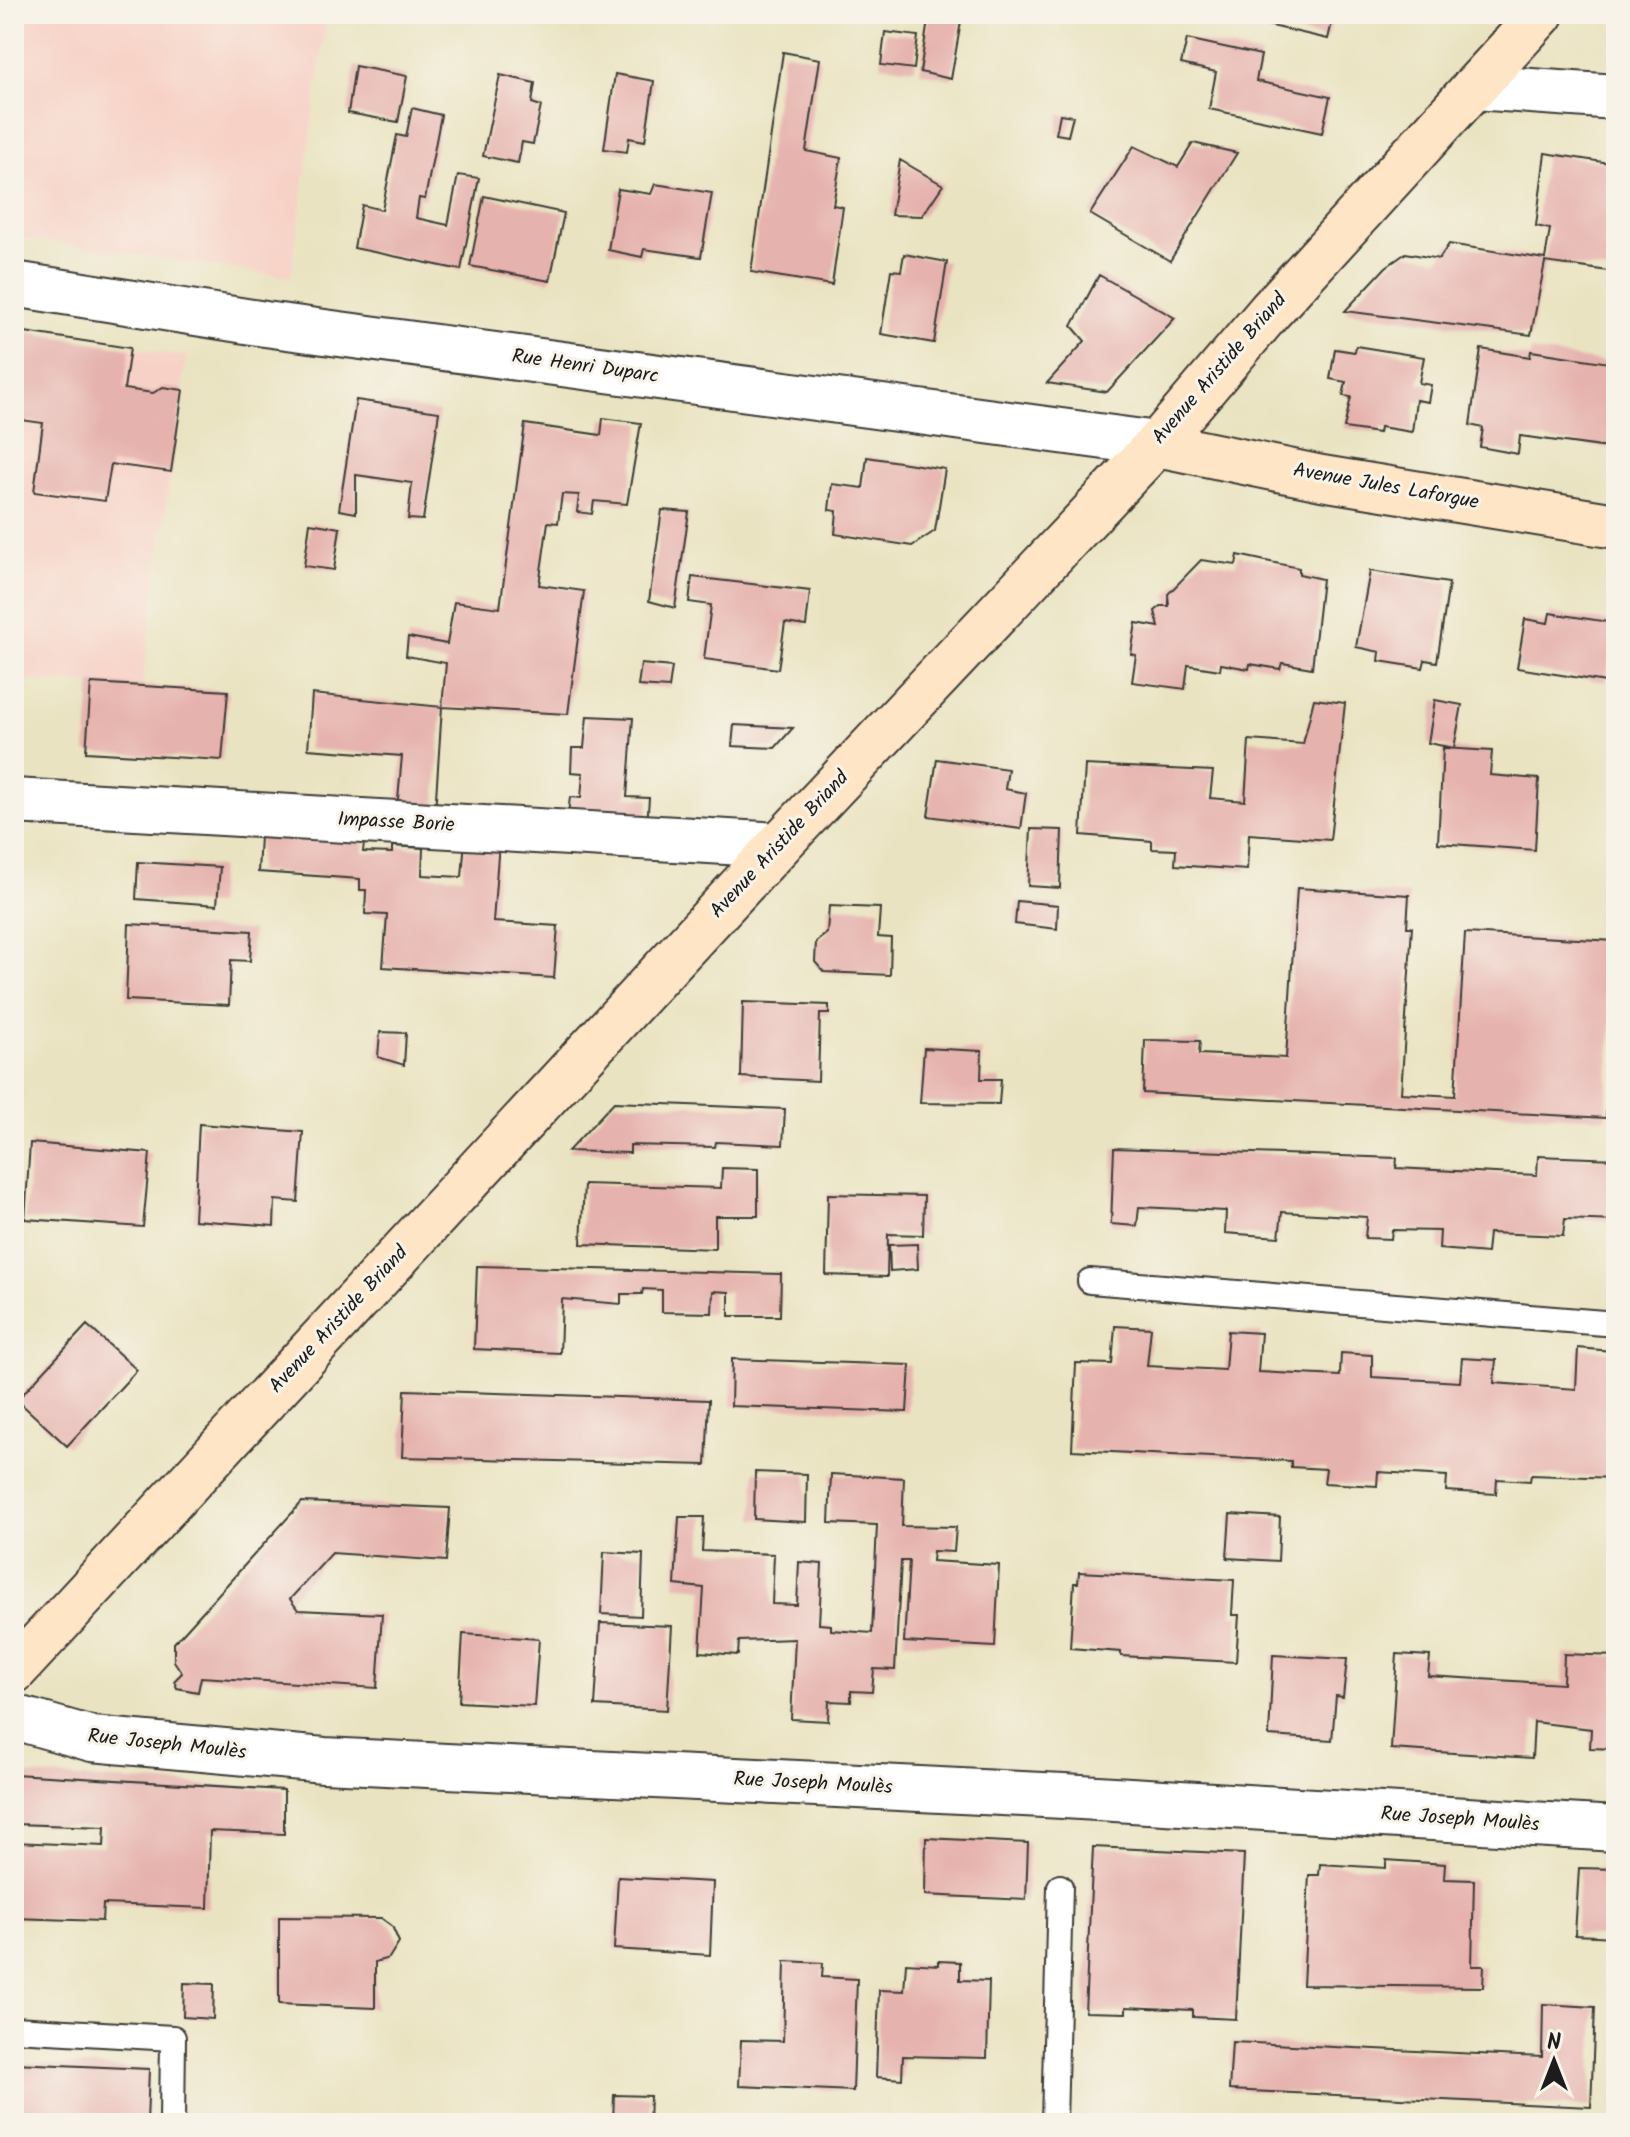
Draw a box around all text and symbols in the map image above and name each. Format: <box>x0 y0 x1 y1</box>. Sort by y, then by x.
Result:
street label: Avenue Aristide Briand <box>1145 285 1296 452</box>
street label: Rue Henri Duparc <box>510 341 660 393</box>
street label: Avenue Jules Laforgue <box>1291 455 1481 519</box>
street label: Avenue Aristide Briand <box>703 763 858 926</box>
street label: Impasse Borie <box>337 804 455 842</box>
street label: Avenue Aristide Briand <box>262 1238 417 1401</box>
street label: Rue Joseph Moulès <box>86 1721 248 1769</box>
street label: Rue Joseph Moulès <box>733 1764 894 1804</box>
street label: Rue Joseph Moulès <box>1379 1798 1541 1842</box>
north arrow <box>1514 2021 1594 2101</box>
text: N <box>1547 2026 1561 2061</box>

